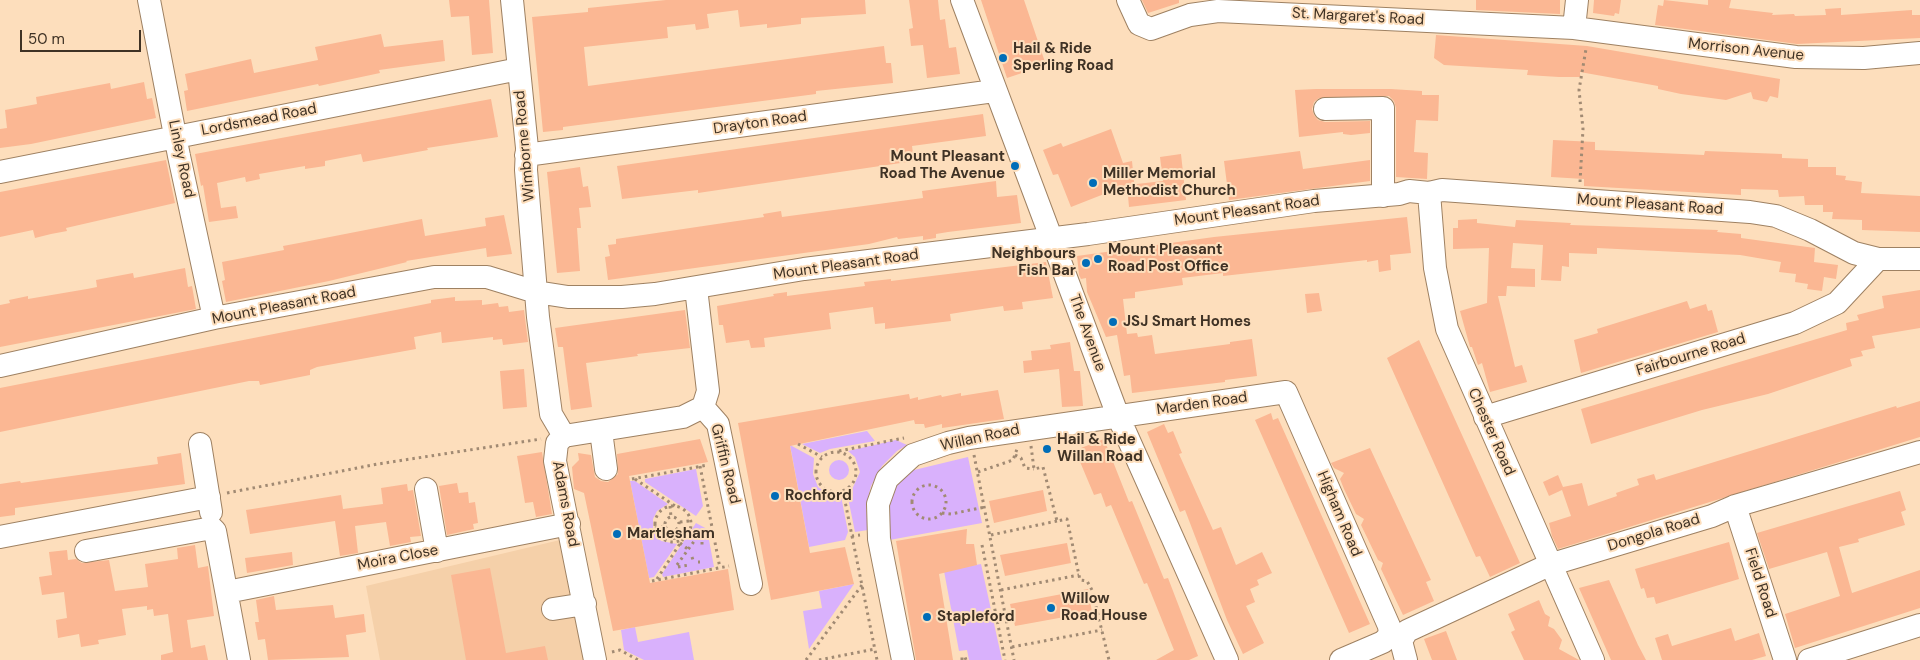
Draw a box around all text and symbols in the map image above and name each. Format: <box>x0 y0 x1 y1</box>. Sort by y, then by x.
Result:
street label: St. Margaret's Road <box>1291 5 1425 29</box>
scale bar <box>22 20 144 52</box>
text: 50 m <box>28 29 65 49</box>
street label: Morrison Avenue <box>1687 35 1805 65</box>
place label: Hail & Ride Sperling Road <box>1013 40 1114 75</box>
marker: Hail & Ride Sperling Road <box>997 52 1009 64</box>
street label: Wimborne Road <box>511 90 539 202</box>
street label: Lordsmead Road <box>200 100 318 140</box>
street label: Drayton Road <box>712 108 808 138</box>
street label: Linley Road <box>164 119 198 199</box>
place label: Mount Pleasant Road The Avenue <box>879 148 1005 183</box>
marker: Mount Pleasant Road The Avenue <box>1009 160 1021 172</box>
place label: Miller Memorial Methodist Church <box>1103 165 1236 200</box>
marker: Miller Memorial Methodist Church <box>1087 177 1099 189</box>
street label: Mount Pleasant Road <box>1576 191 1724 219</box>
street label: Mount Pleasant Road <box>1173 192 1321 230</box>
place label: Mount Pleasant Road Post Office <box>1108 241 1229 276</box>
place label: Neighbours Fish Bar <box>991 245 1076 280</box>
street label: Mount Pleasant Road <box>772 246 920 284</box>
marker: Mount Pleasant Road Post Office <box>1092 253 1104 265</box>
marker: Neighbours Fish Bar <box>1080 257 1092 269</box>
street label: Mount Pleasant Road <box>210 283 358 329</box>
street label: The Avenue <box>1065 292 1109 374</box>
place label: JSJ Smart Homes <box>1123 313 1251 331</box>
marker: JSJ Smart Homes <box>1107 316 1119 328</box>
street label: Fairbourne Road <box>1634 330 1748 380</box>
street label: Chester Road <box>1464 386 1518 478</box>
street label: Marden Road <box>1155 389 1249 419</box>
street label: Willan Road <box>939 421 1021 455</box>
street label: Griffin Road <box>706 422 744 506</box>
place label: Hail & Ride Willan Road <box>1057 431 1143 466</box>
marker: Hail & Ride Willan Road <box>1041 443 1053 455</box>
street label: Adams Road <box>548 460 582 548</box>
street label: Higham Road <box>1313 468 1365 560</box>
place label: Rochford <box>785 487 852 505</box>
marker: Rochford <box>769 490 781 502</box>
street label: Dongola Road <box>1606 510 1702 556</box>
place label: Martlesham <box>627 525 715 543</box>
marker: Martlesham <box>611 528 623 540</box>
street label: Moira Close <box>356 541 440 575</box>
street label: Field Road <box>1740 546 1780 620</box>
place label: Willow Road House <box>1061 590 1147 625</box>
marker: Willow Road House <box>1045 602 1057 614</box>
place label: Stapleford <box>937 608 1014 626</box>
marker: Stapleford <box>921 611 933 623</box>

